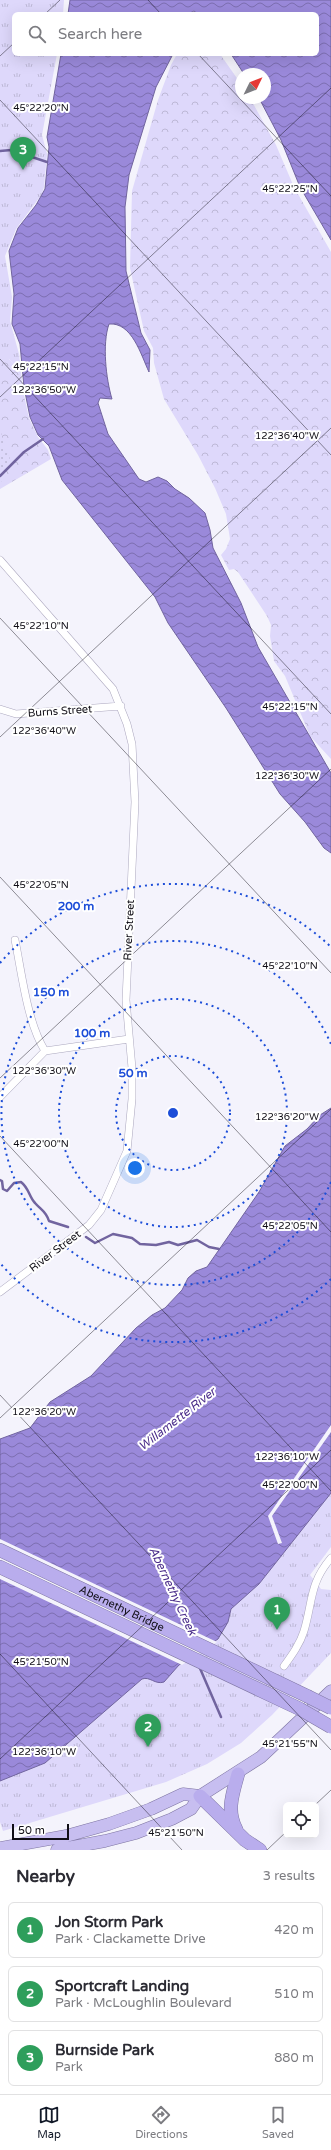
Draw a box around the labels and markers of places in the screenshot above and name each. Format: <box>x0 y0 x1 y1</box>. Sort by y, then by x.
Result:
pin: 3 <box>10 137 36 170</box>
centre of rings <box>166 1106 180 1120</box>
pin: 1 <box>264 1597 290 1630</box>
pin: 2 <box>135 1714 161 1747</box>

